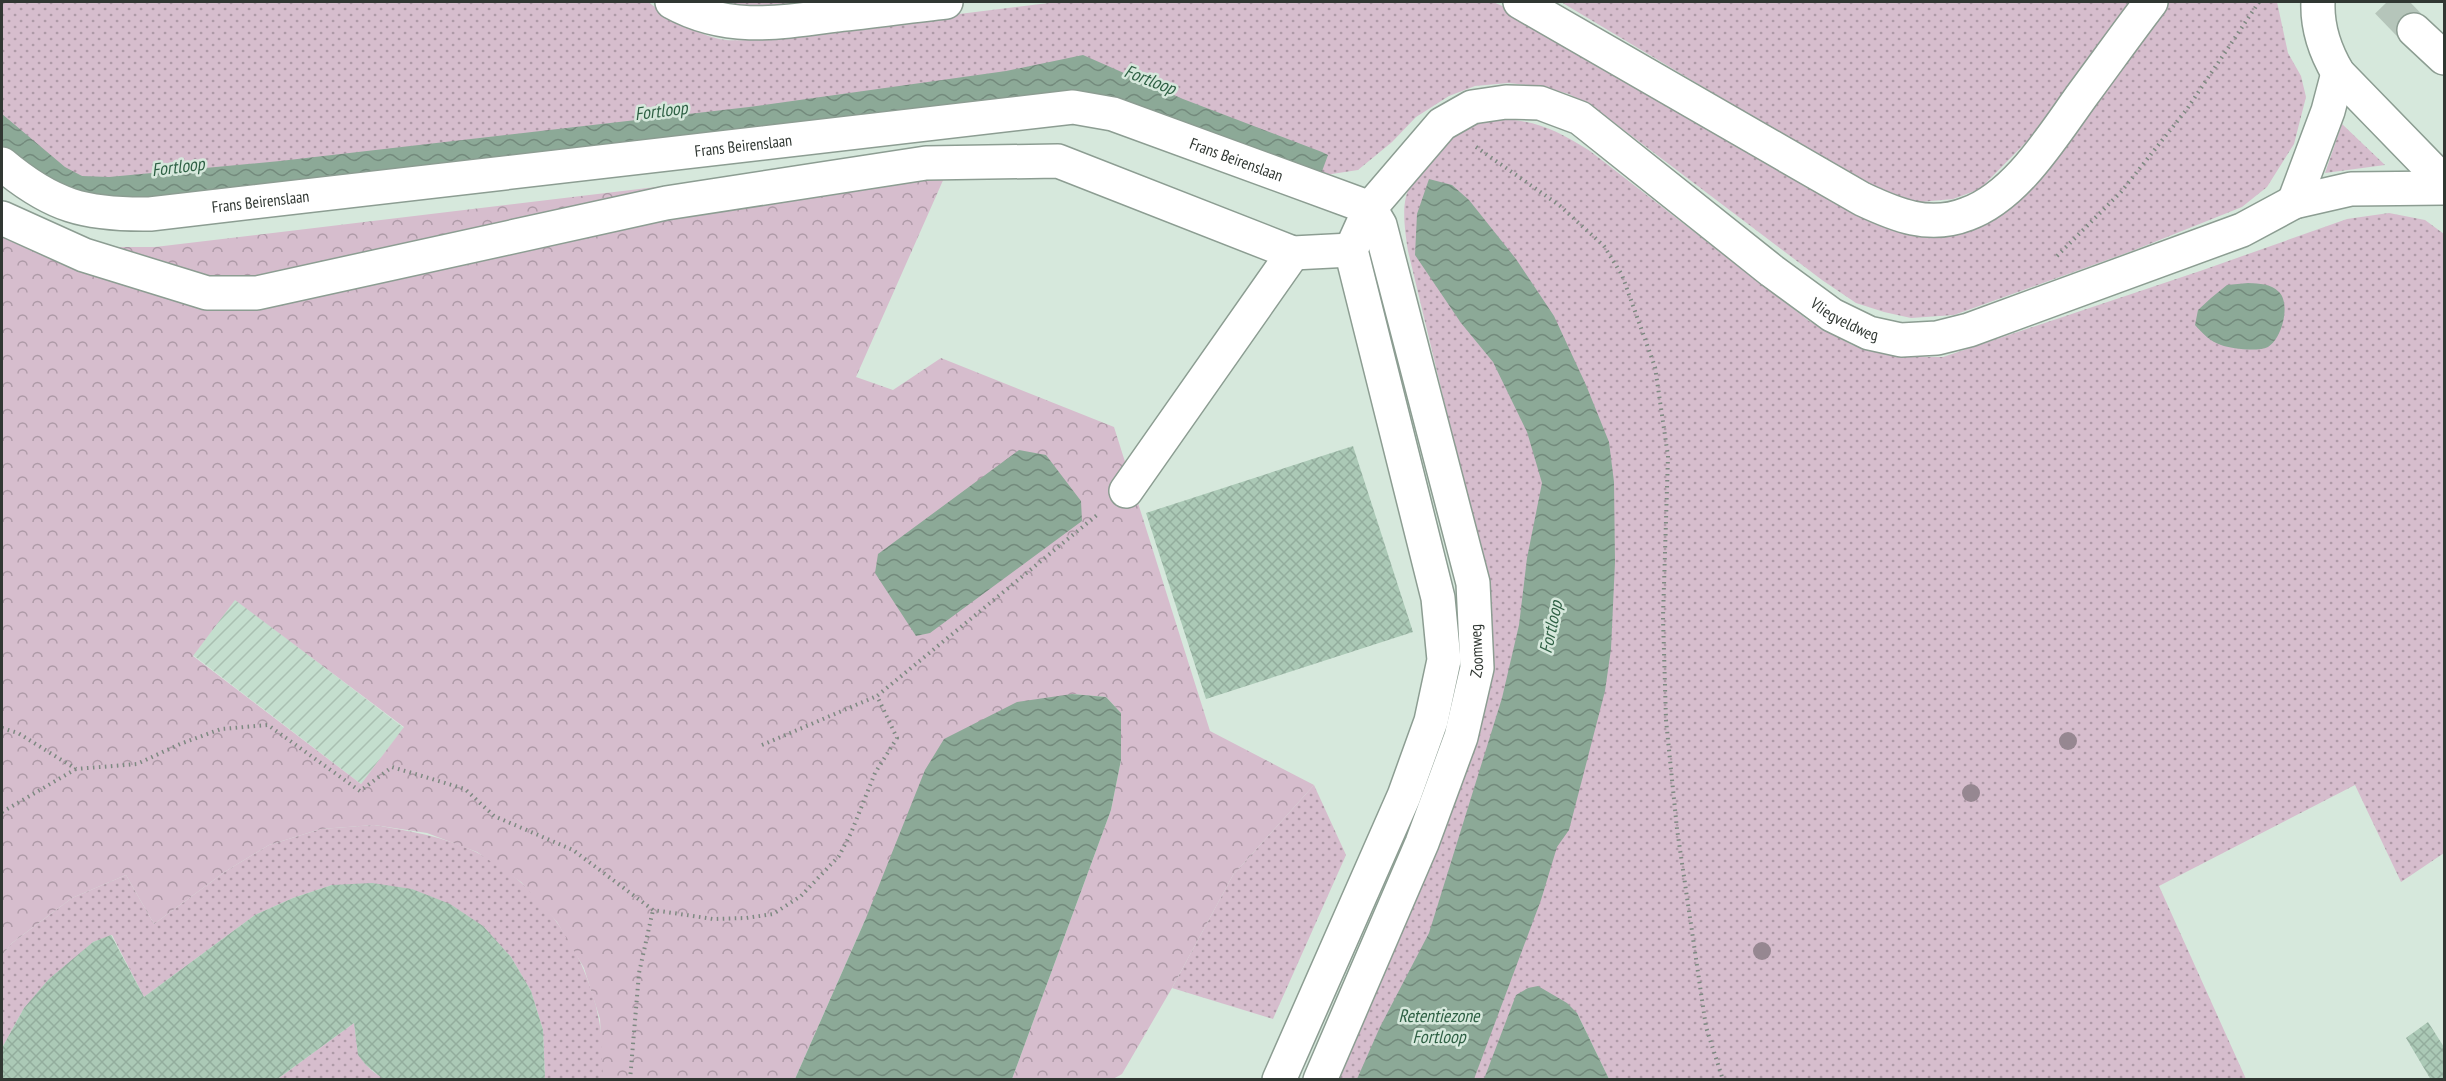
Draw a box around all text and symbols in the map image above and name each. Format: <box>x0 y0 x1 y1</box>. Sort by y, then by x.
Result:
water label: Fortloop <box>1121 59 1180 100</box>
water label: Fortloop <box>633 96 690 125</box>
street label: Frans Beirenslaan <box>693 130 793 161</box>
street label: Frans Beirenslaan <box>1187 133 1286 185</box>
water label: Fortloop <box>150 152 207 181</box>
street label: Frans Beirenslaan <box>211 186 310 217</box>
street label: Vliegveldweg <box>1806 292 1880 345</box>
water label: Fortloop <box>1534 597 1568 655</box>
street label: Zoomweg <box>1465 624 1487 679</box>
water label: Retentiezone Fortloop <box>1398 1004 1481 1048</box>

